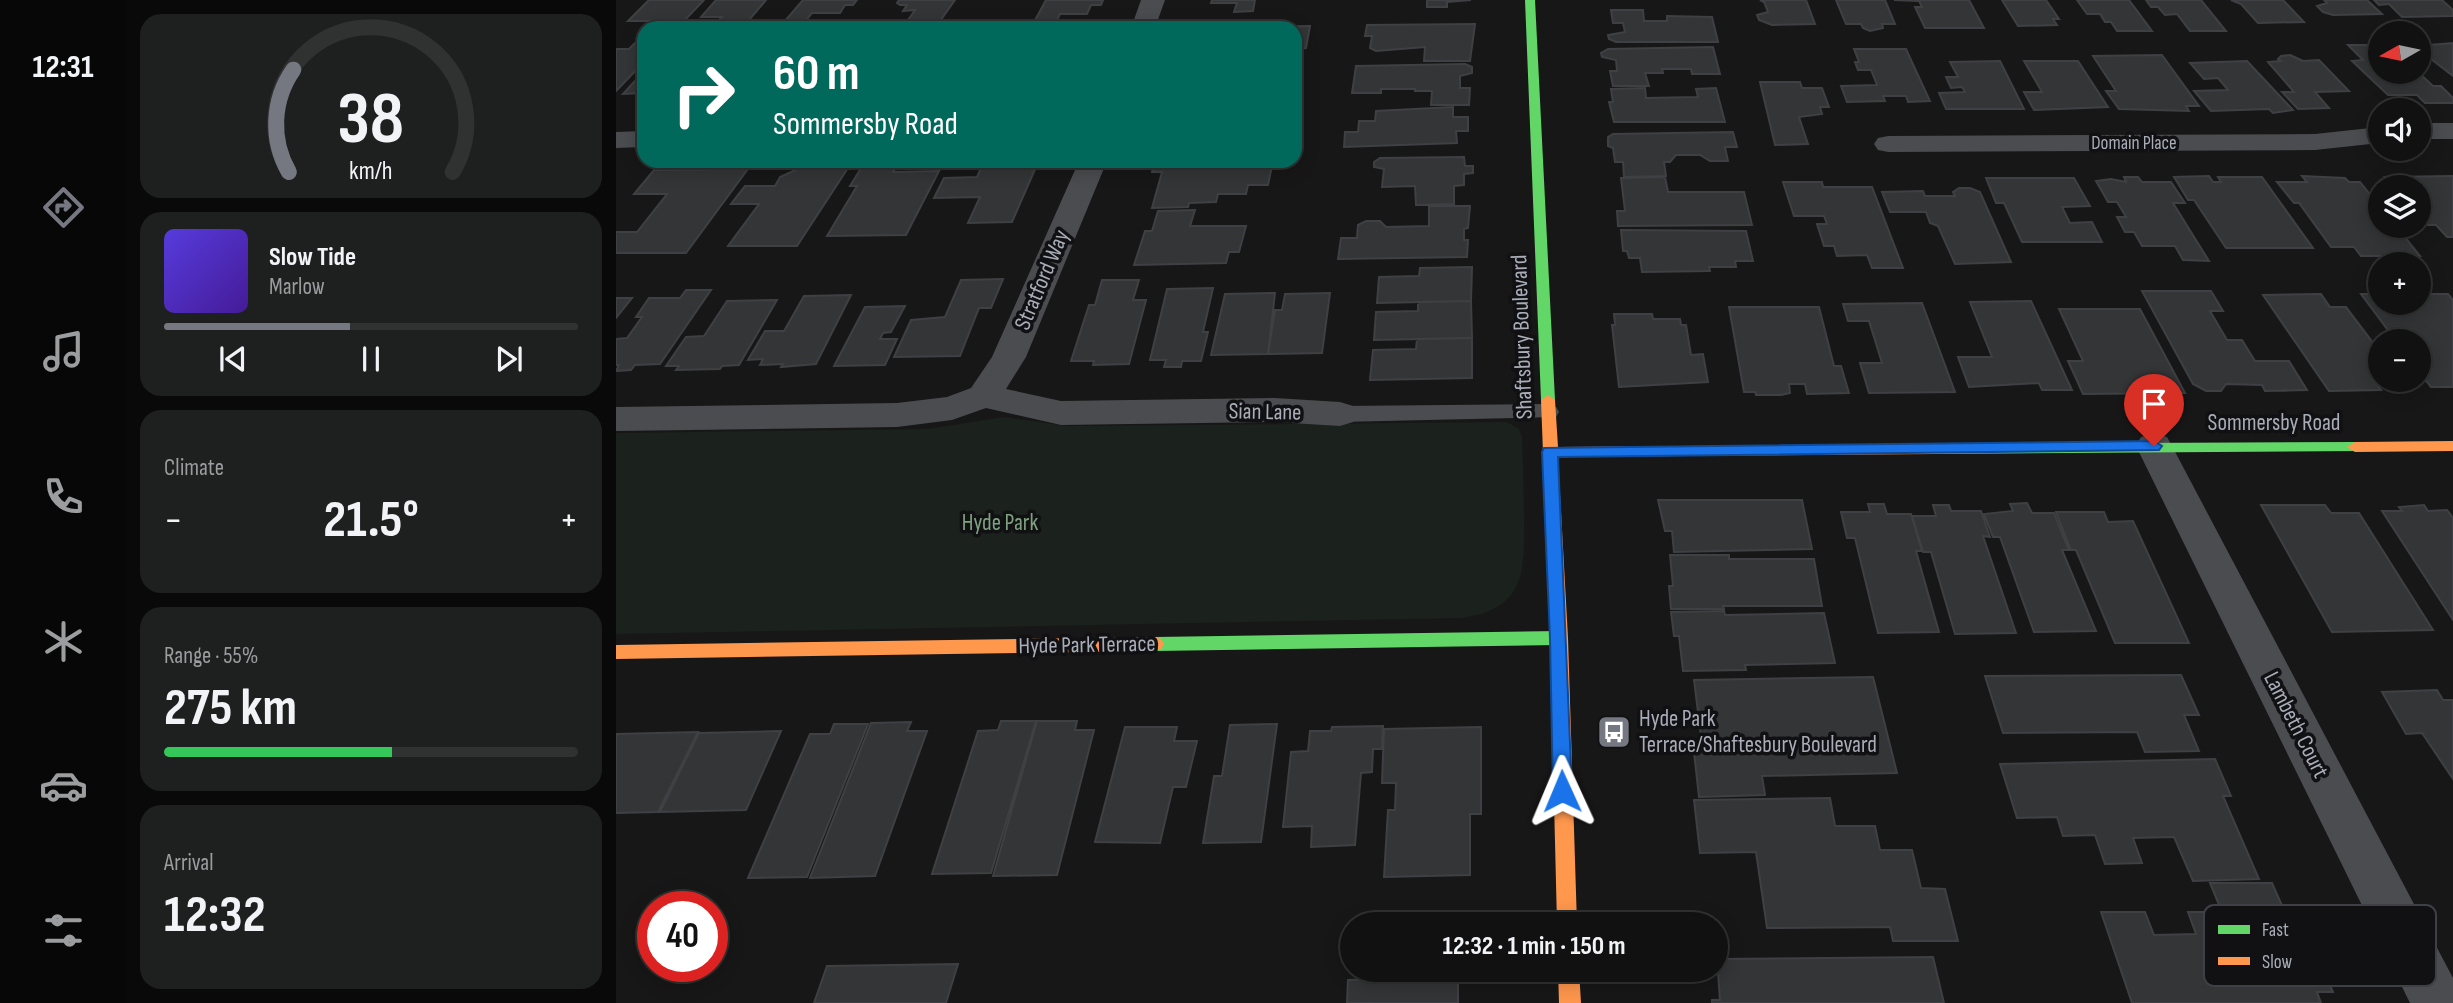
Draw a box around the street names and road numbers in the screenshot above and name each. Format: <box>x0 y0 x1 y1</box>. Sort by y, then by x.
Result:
street label: Domain Place <box>2091 132 2177 155</box>
street label: Stratford Way <box>1008 226 1076 334</box>
street label: Shaftsbury Boulevard <box>1505 254 1539 420</box>
street label: Sian Lane <box>1228 397 1302 427</box>
street label: Sommersby Road <box>2208 409 2340 437</box>
street label: Hyde Park Terrace <box>1018 630 1156 660</box>
street label: Lambeth Court <box>2257 667 2335 783</box>

